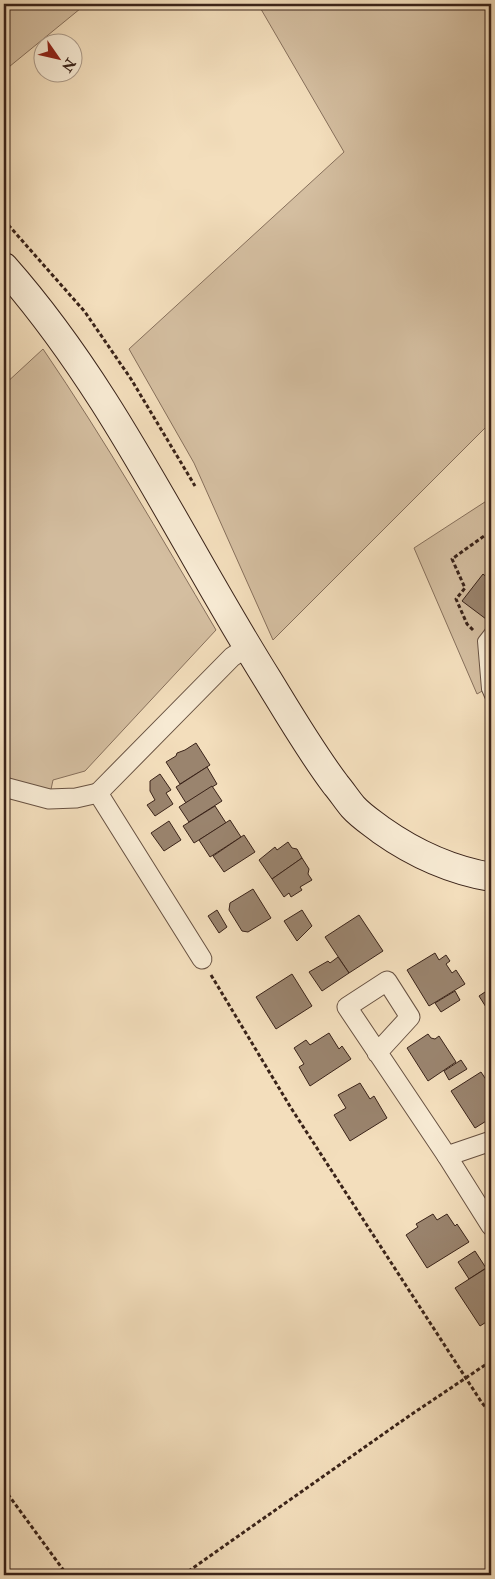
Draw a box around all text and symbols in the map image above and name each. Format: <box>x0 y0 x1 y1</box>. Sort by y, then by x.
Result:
north arrow <box>32 32 82 82</box>
text: N <box>58 54 79 75</box>

